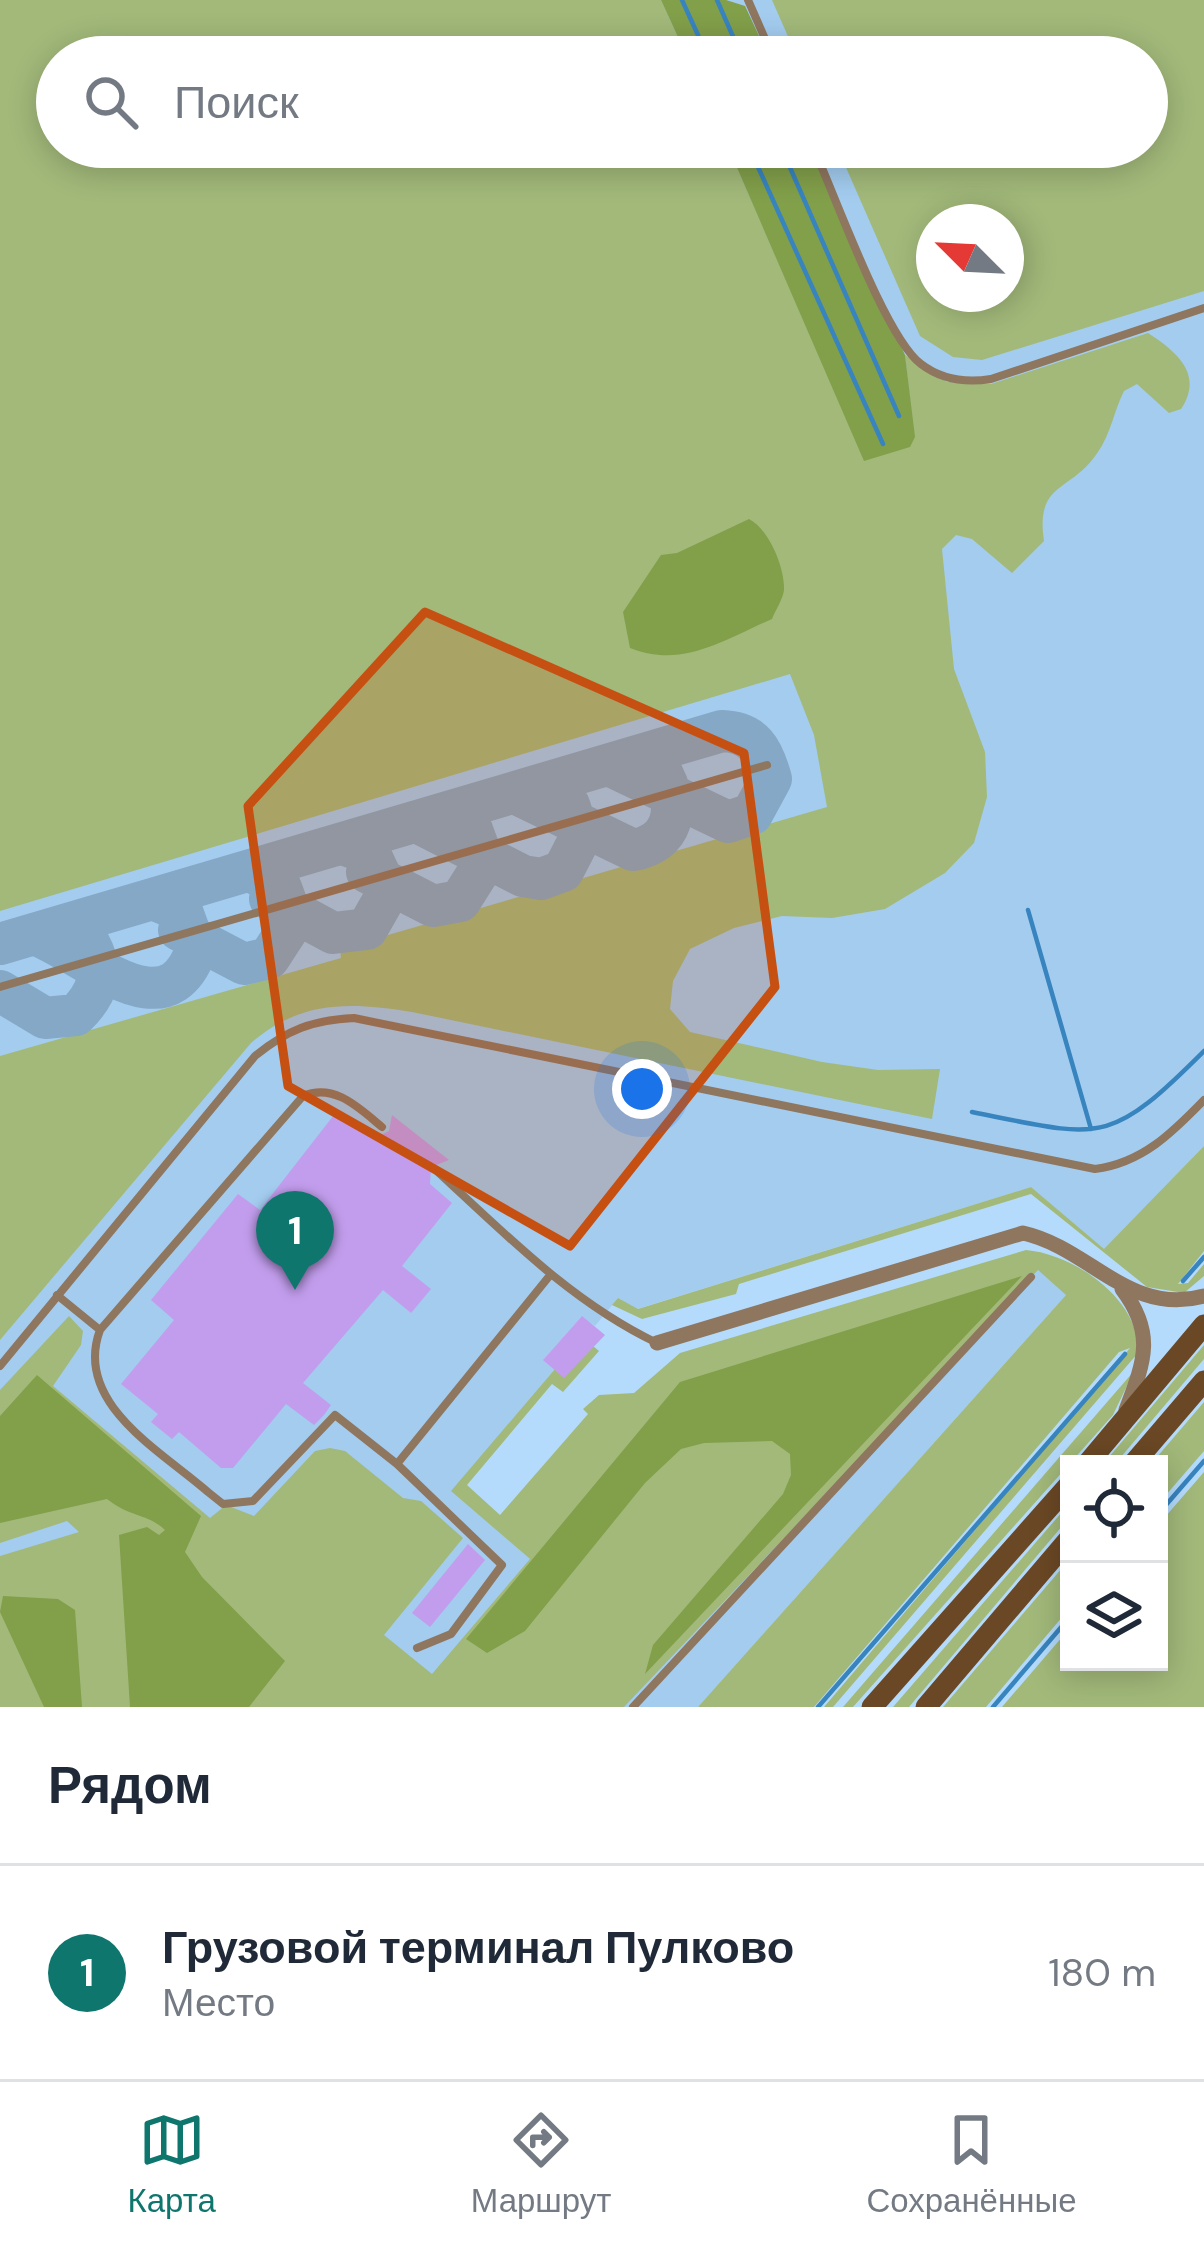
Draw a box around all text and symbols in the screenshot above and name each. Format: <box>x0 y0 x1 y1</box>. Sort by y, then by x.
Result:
search box <box>36 36 1168 168</box>
icon: search <box>78 69 144 135</box>
text: Поиск <box>174 73 299 132</box>
north arrow <box>916 204 1024 312</box>
your location <box>612 1059 672 1119</box>
pin: 1 <box>256 1191 334 1290</box>
map controls <box>1060 1455 1168 1671</box>
button: locate <box>1060 1455 1168 1563</box>
button: layers <box>1060 1563 1168 1671</box>
text: Рядом <box>48 1752 212 1819</box>
text: Грузовой терминал Пулково <box>162 1918 794 1977</box>
text: 1 <box>80 1947 94 1998</box>
text: 180 m <box>1048 1947 1156 1998</box>
text: Место <box>162 1977 275 2028</box>
tab: Карта <box>127 2107 216 2222</box>
tab: Маршрут <box>471 2107 611 2222</box>
tab: Сохранённые <box>866 2107 1077 2222</box>

